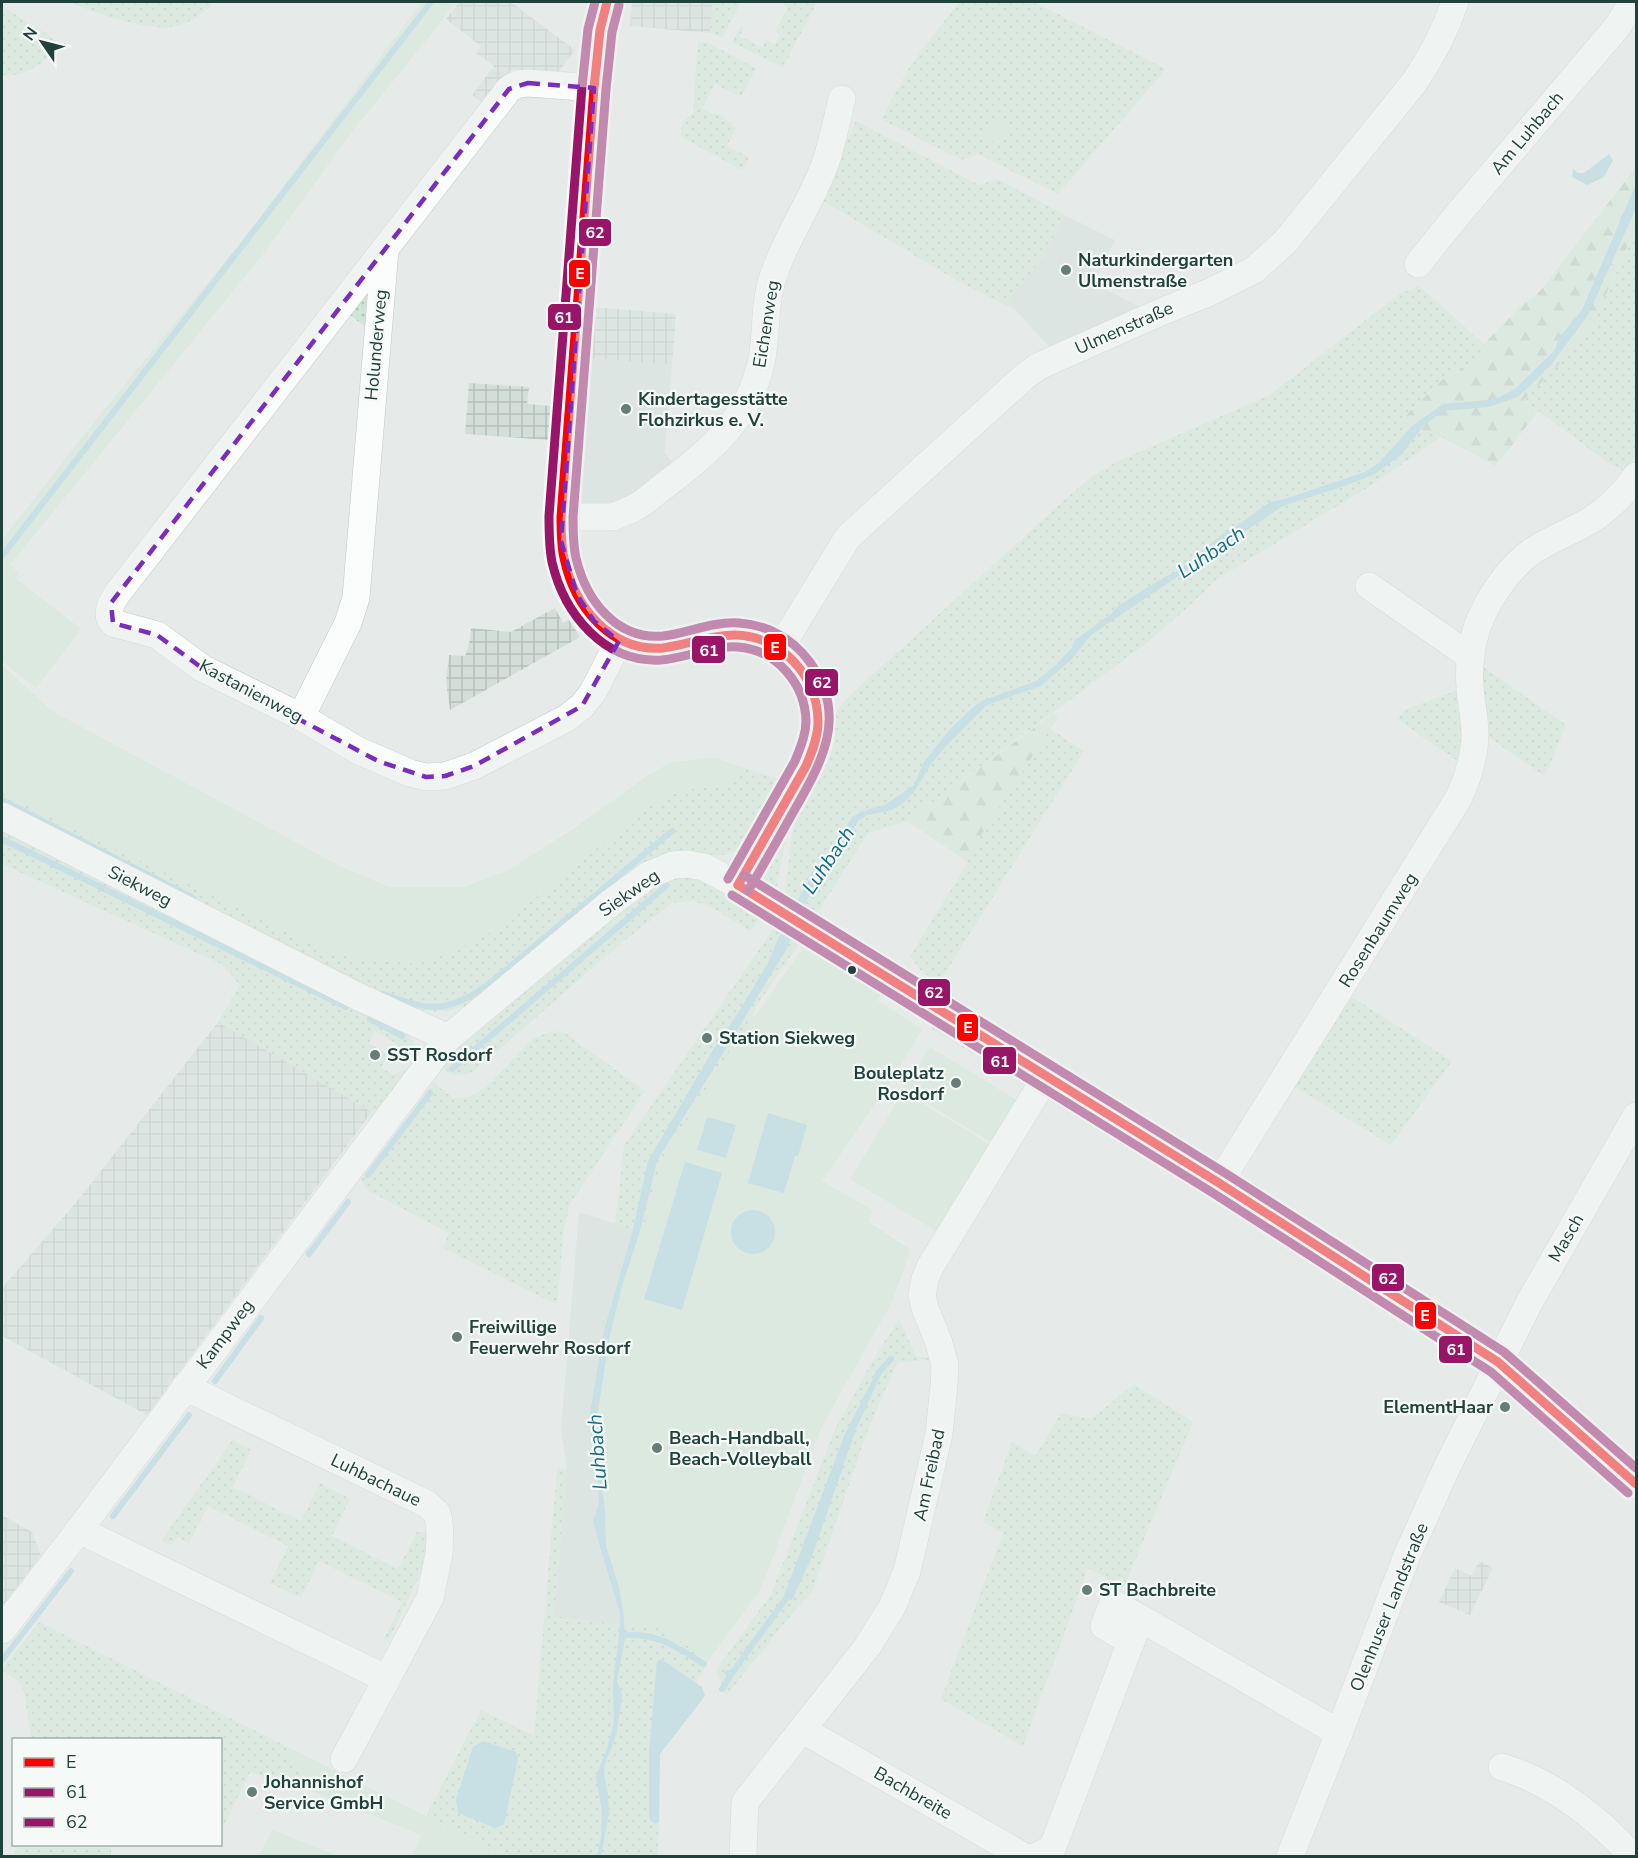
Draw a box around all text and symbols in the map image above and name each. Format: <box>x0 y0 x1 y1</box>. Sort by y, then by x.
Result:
north arrow <box>12 12 72 72</box>
text: N <box>18 23 43 45</box>
street label: Am Luhbach <box>1485 86 1569 180</box>
line badge: 62 <box>578 218 612 247</box>
text: 62 <box>585 222 605 244</box>
place label: Naturkindergarten Ulmenstraße <box>1078 248 1233 293</box>
line badge: E <box>568 259 591 288</box>
text: E <box>575 263 585 285</box>
marker: Naturkindergarten Ulmenstraße <box>1059 263 1073 277</box>
street label: Eichenweg <box>747 279 785 369</box>
street label: Holunderweg <box>359 288 393 402</box>
street label: Ulmenstraße <box>1071 296 1177 360</box>
line badge: 61 <box>547 303 582 331</box>
text: 61 <box>554 307 574 329</box>
place label: Kindertagesstätte Flohzirkus e. V. <box>638 387 788 432</box>
marker: Kindertagesstätte Flohzirkus e. V. <box>619 402 633 416</box>
water label: Luhbach <box>1172 520 1250 585</box>
line badge: E <box>763 633 787 661</box>
line badge: 61 <box>691 635 726 664</box>
text: E <box>770 637 780 659</box>
text: 61 <box>699 640 719 662</box>
street label: Kastanienweg <box>195 654 307 728</box>
line badge: 62 <box>804 668 839 697</box>
text: 62 <box>812 672 832 694</box>
water label: Luhbach <box>796 821 861 899</box>
street label: Siekweg <box>104 860 176 912</box>
street label: Siekweg <box>594 863 664 923</box>
street label: Rosenbaumweg <box>1333 868 1423 992</box>
unlabelled marker <box>846 964 858 976</box>
line badge: 62 <box>917 978 951 1007</box>
text: 62 <box>924 982 944 1004</box>
line badge: E <box>956 1013 979 1042</box>
text: E <box>963 1017 973 1039</box>
place label: Station Siekweg <box>719 1026 855 1050</box>
marker: Station Siekweg <box>700 1031 714 1045</box>
place label: SST Rosdorf <box>387 1043 492 1067</box>
line badge: 61 <box>982 1046 1017 1075</box>
marker: SST Rosdorf <box>368 1048 382 1062</box>
text: 61 <box>990 1051 1010 1073</box>
place label: Bouleplatz Rosdorf <box>854 1061 944 1106</box>
marker: Bouleplatz Rosdorf <box>949 1076 963 1090</box>
street label: Masch <box>1543 1209 1589 1267</box>
line badge: 62 <box>1371 1263 1405 1292</box>
text: 62 <box>1378 1268 1398 1290</box>
street label: Kampweg <box>191 1294 259 1374</box>
line badge: E <box>1414 1301 1437 1330</box>
text: E <box>1420 1305 1430 1327</box>
place label: Freiwillige Feuerwehr Rosdorf <box>469 1315 631 1360</box>
marker: Freiwillige Feuerwehr Rosdorf <box>450 1330 464 1344</box>
line badge: 61 <box>1438 1335 1473 1364</box>
text: 61 <box>1446 1339 1466 1361</box>
place label: ElementHaar <box>1383 1395 1493 1419</box>
marker: ElementHaar <box>1498 1400 1512 1414</box>
water label: Luhbach <box>581 1413 614 1491</box>
place label: Beach-Handball, Beach-Volleyball <box>669 1426 812 1471</box>
street label: Am Freibad <box>908 1427 950 1523</box>
marker: Beach-Handball, Beach-Volleyball <box>650 1441 664 1455</box>
street label: Luhbachaue <box>327 1448 425 1512</box>
street label: Olenhuser Landstraße <box>1344 1519 1434 1695</box>
place label: ST Bachbreite <box>1099 1578 1216 1602</box>
marker: ST Bachbreite <box>1080 1583 1094 1597</box>
legend <box>12 1738 222 1846</box>
text: E <box>66 1750 77 1774</box>
street label: Bachbreite <box>869 1761 957 1825</box>
place label: Johannishof Service GmbH <box>263 1770 383 1815</box>
text: 61 <box>66 1780 88 1804</box>
marker: Johannishof Service GmbH <box>245 1785 259 1799</box>
text: 62 <box>66 1810 88 1834</box>

